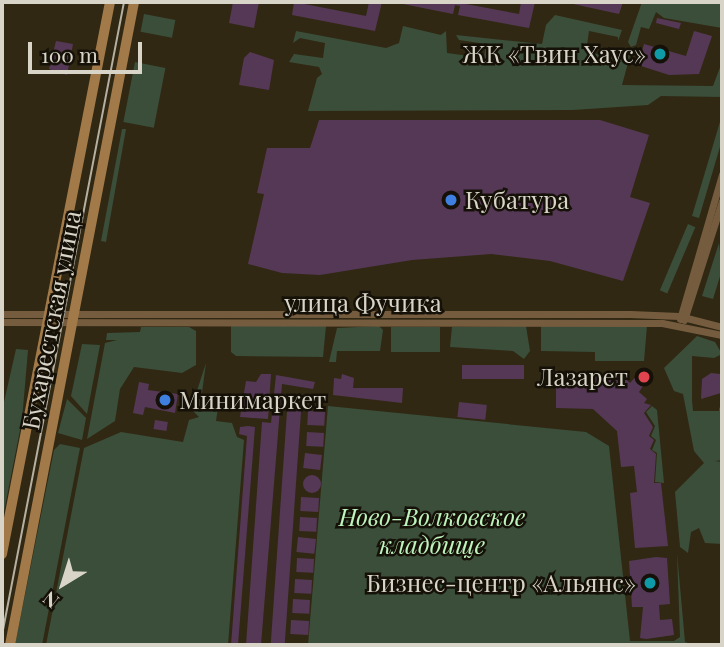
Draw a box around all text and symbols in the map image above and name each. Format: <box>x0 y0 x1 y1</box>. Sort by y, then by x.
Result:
scale bar <box>32 28 145 72</box>
text: 100 m <box>41 40 98 68</box>
place label: ЖК «Твин Хаус» <box>462 40 646 68</box>
marker: ЖК «Твин Хаус» <box>652 46 668 62</box>
place label: Кубатура <box>465 186 569 214</box>
marker: Кубатура <box>443 192 459 208</box>
street label: Бухарестская улица <box>16 208 86 432</box>
street label: улица Фучика <box>284 289 442 317</box>
place label: Лазарет <box>537 363 628 391</box>
marker: Лазарет <box>634 367 654 387</box>
place label: Минимаркет <box>179 386 326 414</box>
marker: Минимаркет <box>157 392 173 408</box>
park label: Ново-Волковское кладбище <box>339 503 525 559</box>
north arrow <box>28 549 98 619</box>
place label: Бизнес-центр «Альянс» <box>366 569 636 597</box>
marker: Бизнес-центр «Альянс» <box>642 575 658 591</box>
text: N <box>37 586 63 615</box>

